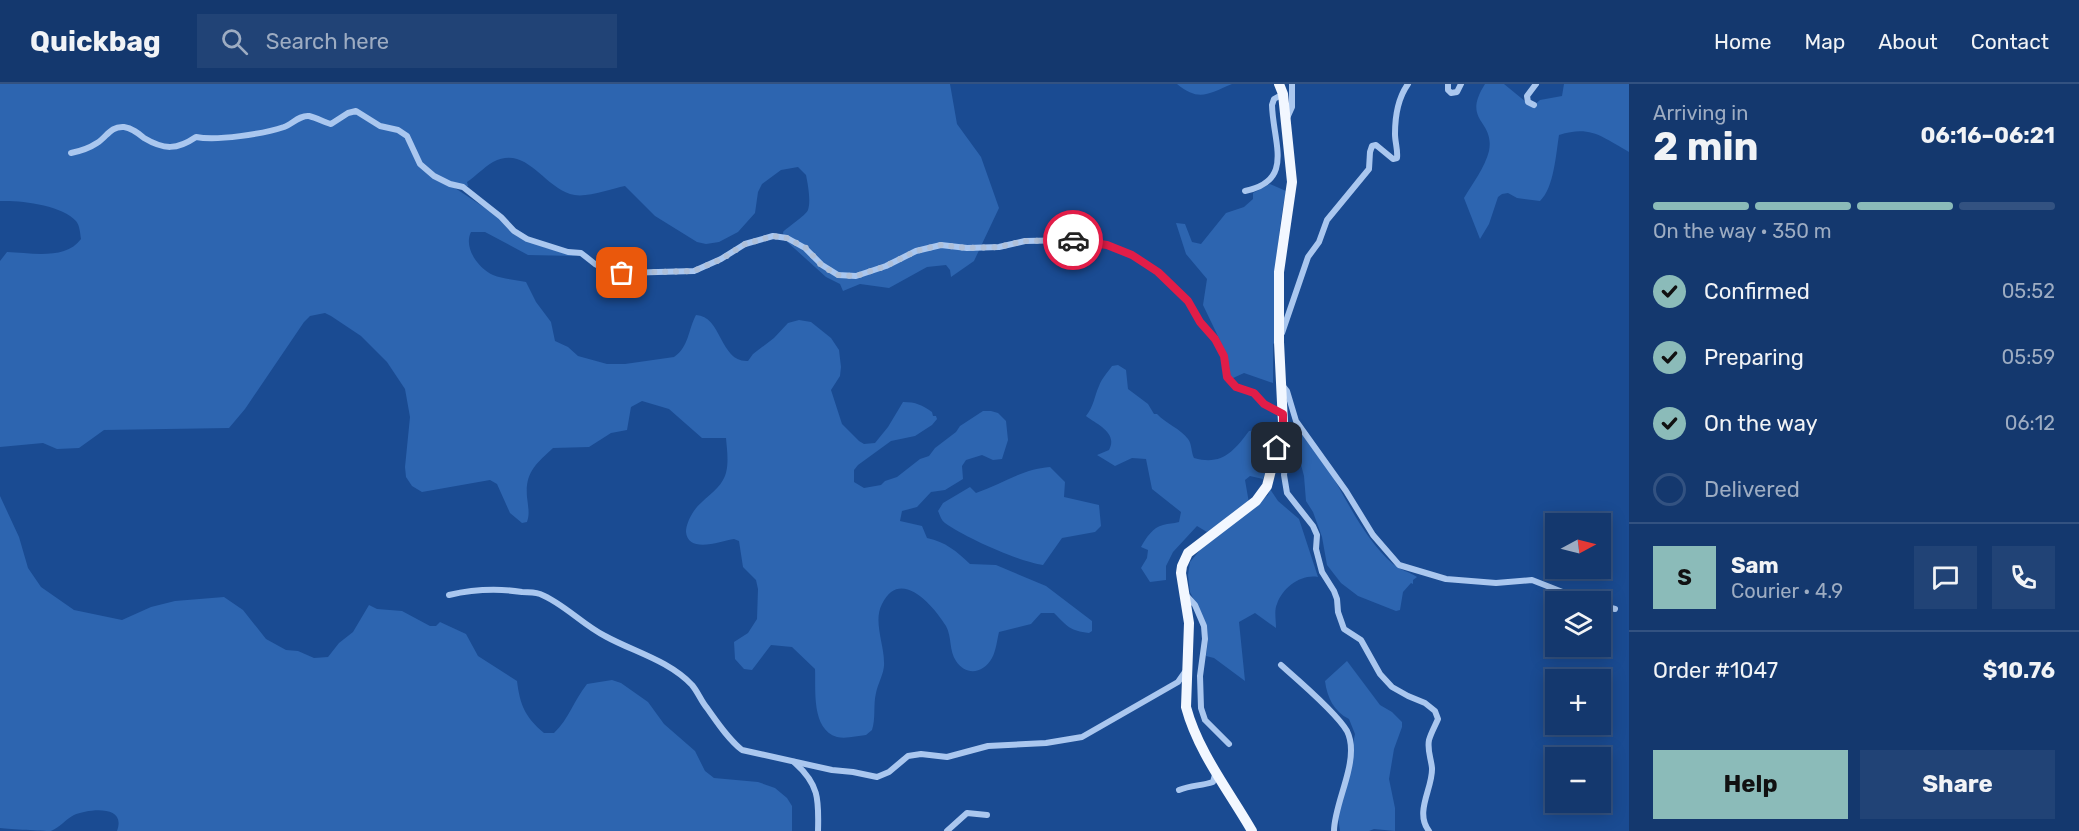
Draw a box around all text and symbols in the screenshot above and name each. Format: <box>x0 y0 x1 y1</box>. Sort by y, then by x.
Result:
search box <box>197 14 617 68</box>
text: Quickbag <box>30 25 161 58</box>
icon: search <box>218 25 251 58</box>
text: Search here <box>266 28 389 55</box>
text: Home <box>1714 29 1771 54</box>
text: Map <box>1804 29 1845 54</box>
text: About <box>1878 29 1938 54</box>
text: Contact <box>1971 29 2049 54</box>
text: Arriving in <box>1653 101 1748 125</box>
text: 06:16–06:21 <box>1921 122 2055 149</box>
text: 2 min <box>1653 124 1759 170</box>
courier <box>1043 210 1103 270</box>
text: On the way · 350 m <box>1653 219 1832 243</box>
icon: car <box>1057 224 1090 257</box>
pin <box>596 247 647 298</box>
icon: bag <box>605 256 638 289</box>
icon: check <box>1653 275 1686 308</box>
text: Confirmed <box>1704 278 1810 305</box>
text: 05:52 <box>2002 279 2055 303</box>
icon: check <box>1653 341 1686 374</box>
text: Preparing <box>1704 344 1804 371</box>
text: 05:59 <box>2002 345 2055 369</box>
icon: check <box>1653 407 1686 440</box>
text: On the way <box>1704 410 1818 437</box>
text: 06:12 <box>2005 411 2055 435</box>
pin <box>1251 422 1302 473</box>
icon: home <box>1260 431 1293 464</box>
text: Delivered <box>1704 476 1800 503</box>
north arrow <box>1545 513 1611 579</box>
map controls <box>1545 513 1611 813</box>
button: chat <box>1914 546 1977 609</box>
button: phone <box>1992 546 2055 609</box>
text: Sam <box>1731 552 1779 579</box>
text: S <box>1677 564 1692 591</box>
text: Courier · 4.9 <box>1731 579 1843 603</box>
button: layers <box>1545 591 1611 657</box>
text: Order #1047 <box>1653 657 1778 684</box>
text: $10.76 <box>1983 657 2055 684</box>
button: + <box>1545 669 1611 735</box>
button: − <box>1545 747 1611 813</box>
button: Help <box>1653 750 1848 819</box>
button: Share <box>1860 750 2055 819</box>

